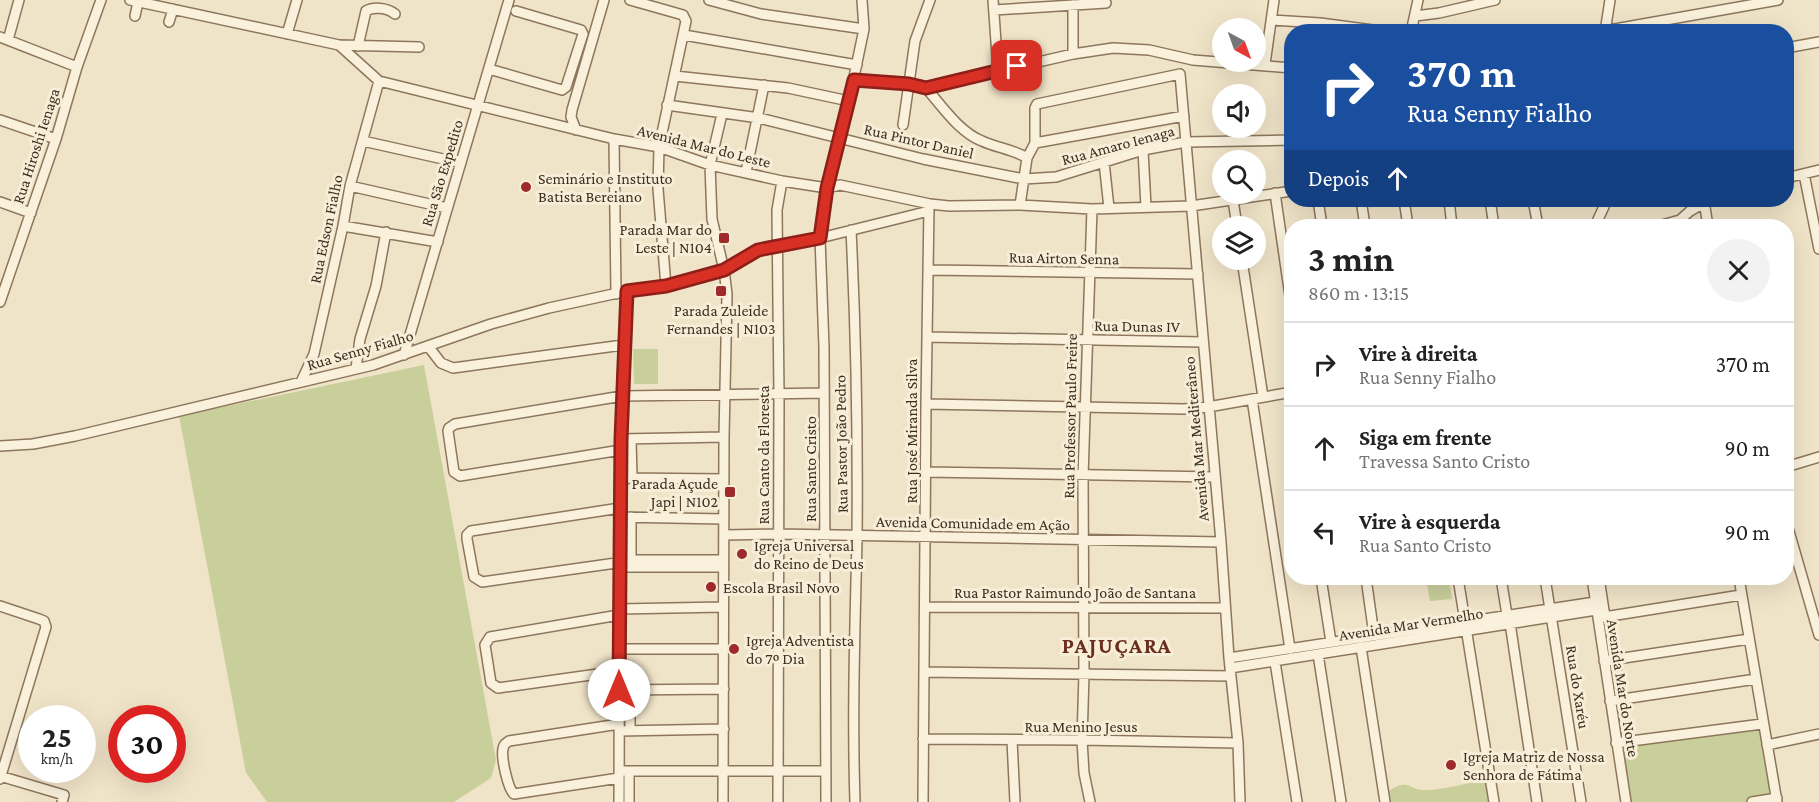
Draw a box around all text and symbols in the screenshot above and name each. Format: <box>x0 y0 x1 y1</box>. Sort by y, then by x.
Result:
north arrow <box>1212 18 1266 72</box>
map controls <box>1212 18 1266 270</box>
pin <box>991 40 1042 91</box>
icon: right <box>1308 48 1386 126</box>
icon: arrive <box>1000 49 1033 82</box>
text: 370 m <box>1407 49 1516 96</box>
button: sound <box>1212 84 1266 138</box>
street label: Rua Hiroshi Ienaga <box>9 85 64 206</box>
text: Rua Senny Fialho <box>1407 98 1592 128</box>
street label: Rua São Expedito <box>418 118 467 229</box>
street label: Rua Pintor Daniel <box>862 120 976 162</box>
street label: Avenida Mar do Leste <box>636 121 772 171</box>
street label: Rua Amaro Ienaga <box>1060 122 1177 169</box>
button: search <box>1212 150 1266 204</box>
icon: ahead <box>1381 162 1414 195</box>
text: Depois <box>1308 166 1369 191</box>
place label: Seminário e Instituto Batista Bereiano <box>538 170 673 205</box>
street label: Rua Edson Fialho <box>306 173 346 285</box>
marker: Seminário e Instituto Batista Bereiano <box>519 180 533 194</box>
button: layers <box>1212 216 1266 270</box>
place label: Parada Mar do Leste | N104 <box>619 221 712 257</box>
marker: Parada Mar do Leste | N104 <box>717 231 731 245</box>
text: 3 min <box>1308 239 1394 279</box>
button: close <box>1707 239 1770 302</box>
street label: Rua Airton Senna <box>1009 249 1120 267</box>
text: 860 m · 13:15 <box>1308 282 1409 304</box>
marker: Parada Zuleide Fernandes | N103 <box>714 284 728 298</box>
place label: Parada Zuleide Fernandes | N103 <box>666 302 776 338</box>
street label: Rua Dunas IV <box>1094 317 1181 335</box>
street label: Rua Senny Fialho <box>305 327 415 374</box>
street label: Rua Professor Paulo Freire <box>1060 333 1080 499</box>
text: Vire à direita <box>1359 341 1478 366</box>
icon: right <box>1308 348 1341 381</box>
text: 370 m <box>1716 352 1770 377</box>
street label: Avenida Mar Mediterâneo <box>1180 356 1212 522</box>
street label: Rua José Miranda Silva <box>903 358 921 503</box>
text: Rua Senny Fialho <box>1359 366 1496 388</box>
street label: Rua Pastor João Pedro <box>831 375 852 513</box>
street label: Rua Canto da Floresta <box>755 385 772 525</box>
street label: Rua Santo Cristo <box>802 416 819 522</box>
text: Siga em frente <box>1359 425 1492 450</box>
icon: ahead <box>1308 432 1341 465</box>
text: 90 m <box>1725 436 1770 461</box>
text: Travessa Santo Cristo <box>1359 450 1530 472</box>
place label: Parada Açude Japi | N102 <box>632 475 718 511</box>
marker: Parada Açude Japi | N102 <box>723 485 737 499</box>
text: Vire à esquerda <box>1359 509 1500 534</box>
street label: Avenida Comunidade em Ação <box>876 513 1070 534</box>
icon: left <box>1308 516 1341 549</box>
text: 90 m <box>1725 520 1770 545</box>
text: Rua Santo Cristo <box>1359 534 1491 556</box>
place label: Igreja Universal do Reino de Deus <box>754 537 864 572</box>
marker: Igreja Universal do Reino de Deus <box>735 547 749 561</box>
place label: Escola Brasil Novo <box>723 579 840 596</box>
marker: Escola Brasil Novo <box>704 580 718 594</box>
street label: Rua Pastor Raimundo João de Santana <box>954 584 1197 602</box>
street label: Avenida Mar Vermelho <box>1338 604 1484 644</box>
street label: Avenida Mar do Norte <box>1604 618 1642 758</box>
place label: Igreja Adventista do 7º Dia <box>746 632 855 667</box>
district label: PAJUÇARA <box>1062 633 1172 658</box>
marker: Igreja Adventista do 7º Dia <box>727 642 741 656</box>
street label: Rua do Xaréu <box>1563 644 1593 730</box>
position arrow <box>587 658 651 722</box>
speed limit sign: 30 <box>108 705 186 783</box>
street label: Rua Menino Jesus <box>1025 718 1138 736</box>
text: 25 <box>42 720 72 753</box>
place label: Igreja Matriz de Nossa Senhora de Fátima <box>1463 748 1605 783</box>
text: km/h <box>41 751 73 767</box>
marker: Igreja Matriz de Nossa Senhora de Fátima <box>1444 758 1458 772</box>

